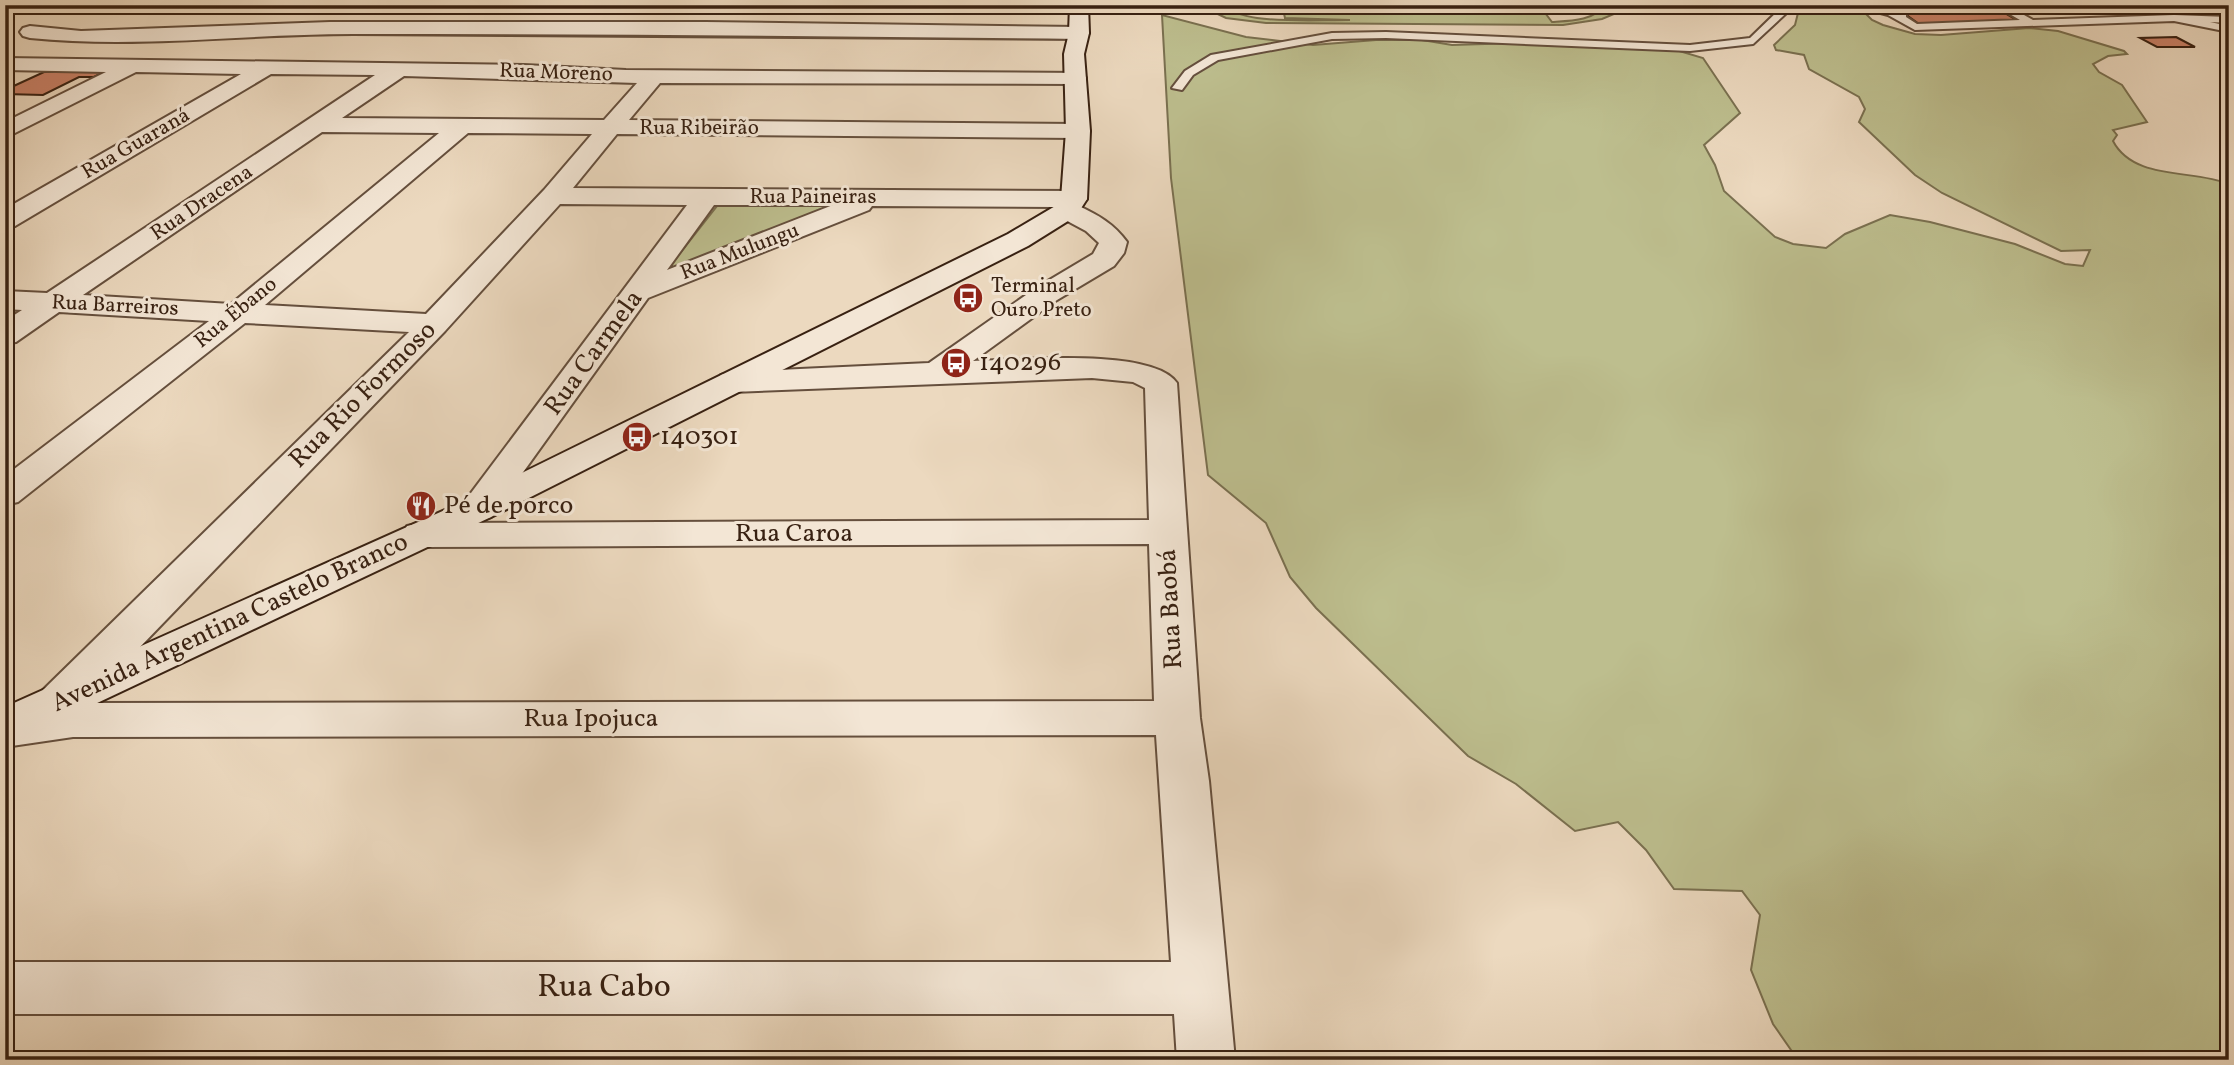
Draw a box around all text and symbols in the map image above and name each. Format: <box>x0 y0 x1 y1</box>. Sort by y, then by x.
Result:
street label: Rua Moreno <box>499 57 613 89</box>
street label: Rua Guaraná <box>76 101 196 187</box>
street label: Rua Ribeirão <box>639 114 759 143</box>
street label: Rua Dracena <box>145 158 259 248</box>
street label: Rua Paineiras <box>750 183 876 212</box>
street label: Rua Mulungu <box>676 216 804 288</box>
street label: Rua Ébano <box>188 271 284 355</box>
place label: Terminal Ouro Preto <box>991 272 1092 325</box>
bus stop icon: Terminal Ouro Preto <box>951 281 985 315</box>
street label: Rua Carmela <box>536 283 652 423</box>
street label: Rua Barreiros <box>51 288 179 324</box>
street label: Rua Rio Formoso <box>281 313 445 477</box>
place label: 140296 <box>979 345 1061 381</box>
bus stop icon: 140296 <box>939 346 973 380</box>
place label: 140301 <box>660 419 739 455</box>
bus stop icon: 140301 <box>620 420 654 454</box>
place label: Pé de porco <box>444 488 573 524</box>
restaurant icon: Pé de porco <box>404 489 438 523</box>
street label: Rua Caroa <box>735 516 853 552</box>
street label: Avenida Argentina Castelo Branco <box>46 524 414 722</box>
street label: Rua Baobá <box>1150 548 1192 670</box>
street label: Rua Ipojuca <box>523 701 659 737</box>
street label: Rua Cabo <box>537 966 671 1010</box>

